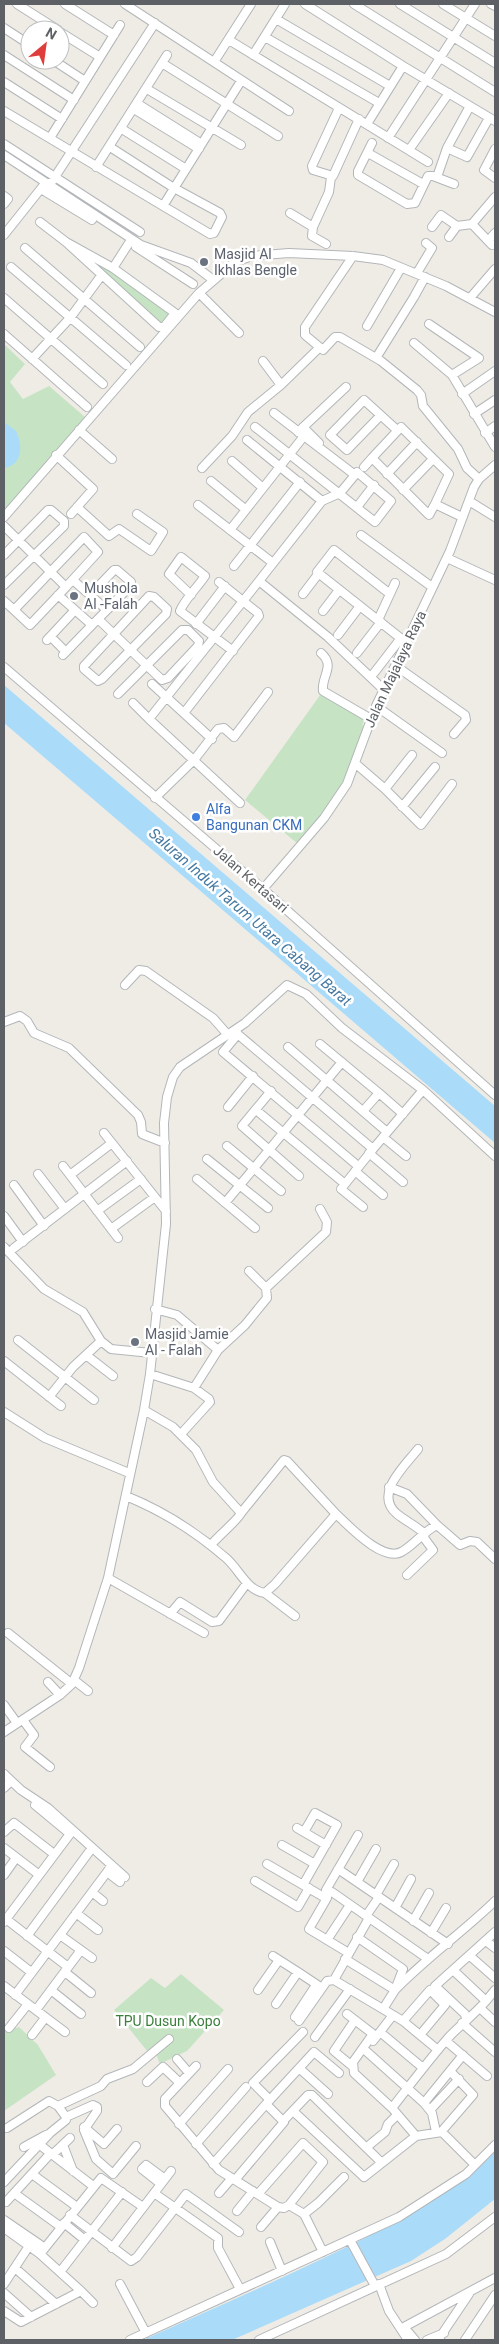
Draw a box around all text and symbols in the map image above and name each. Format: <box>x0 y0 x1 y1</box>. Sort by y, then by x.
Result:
north arrow <box>20 20 70 70</box>
text: N <box>43 24 60 43</box>
place label: Masjid Al Ikhlas Bengle <box>214 246 297 278</box>
marker: Masjid Al Ikhlas Bengle <box>198 256 210 268</box>
place label: Mushola Al -Falah <box>84 580 138 612</box>
marker: Mushola Al -Falah <box>68 590 80 602</box>
street label: Jalan Majalaya Raya <box>361 608 429 730</box>
place label: Alfa Bangunan CKM <box>206 801 302 833</box>
marker: Alfa Bangunan CKM <box>190 811 202 823</box>
water label: Saluran Induk Tarum Utara Cabang Barat <box>145 824 355 1010</box>
street label: Jalan Kertasari <box>210 842 292 916</box>
place label: Masjid Jamie Al - Falah <box>145 1326 229 1358</box>
marker: Masjid Jamie Al - Falah <box>129 1336 141 1348</box>
park label: TPU Dusun Kopo <box>115 2013 221 2029</box>

